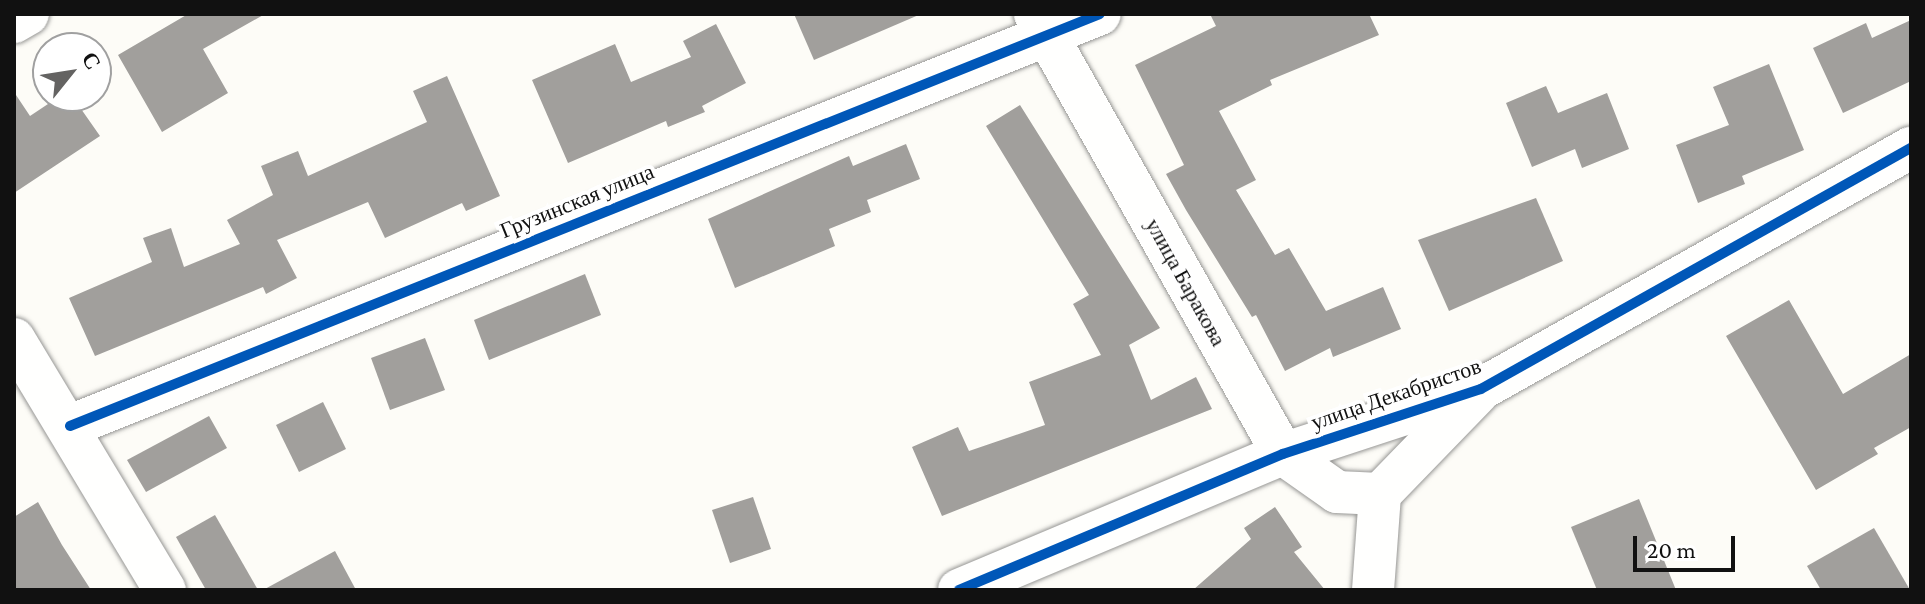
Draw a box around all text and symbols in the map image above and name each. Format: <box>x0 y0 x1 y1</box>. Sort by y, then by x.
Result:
north arrow <box>32 32 112 112</box>
text: С <box>77 48 106 74</box>
street label: Грузинская улица <box>496 158 658 244</box>
street label: улица Баракова <box>1140 213 1232 351</box>
street label: улица Декабристов <box>1308 353 1484 435</box>
scale bar <box>1637 520 1739 570</box>
text: 20 m <box>1647 536 1696 563</box>

